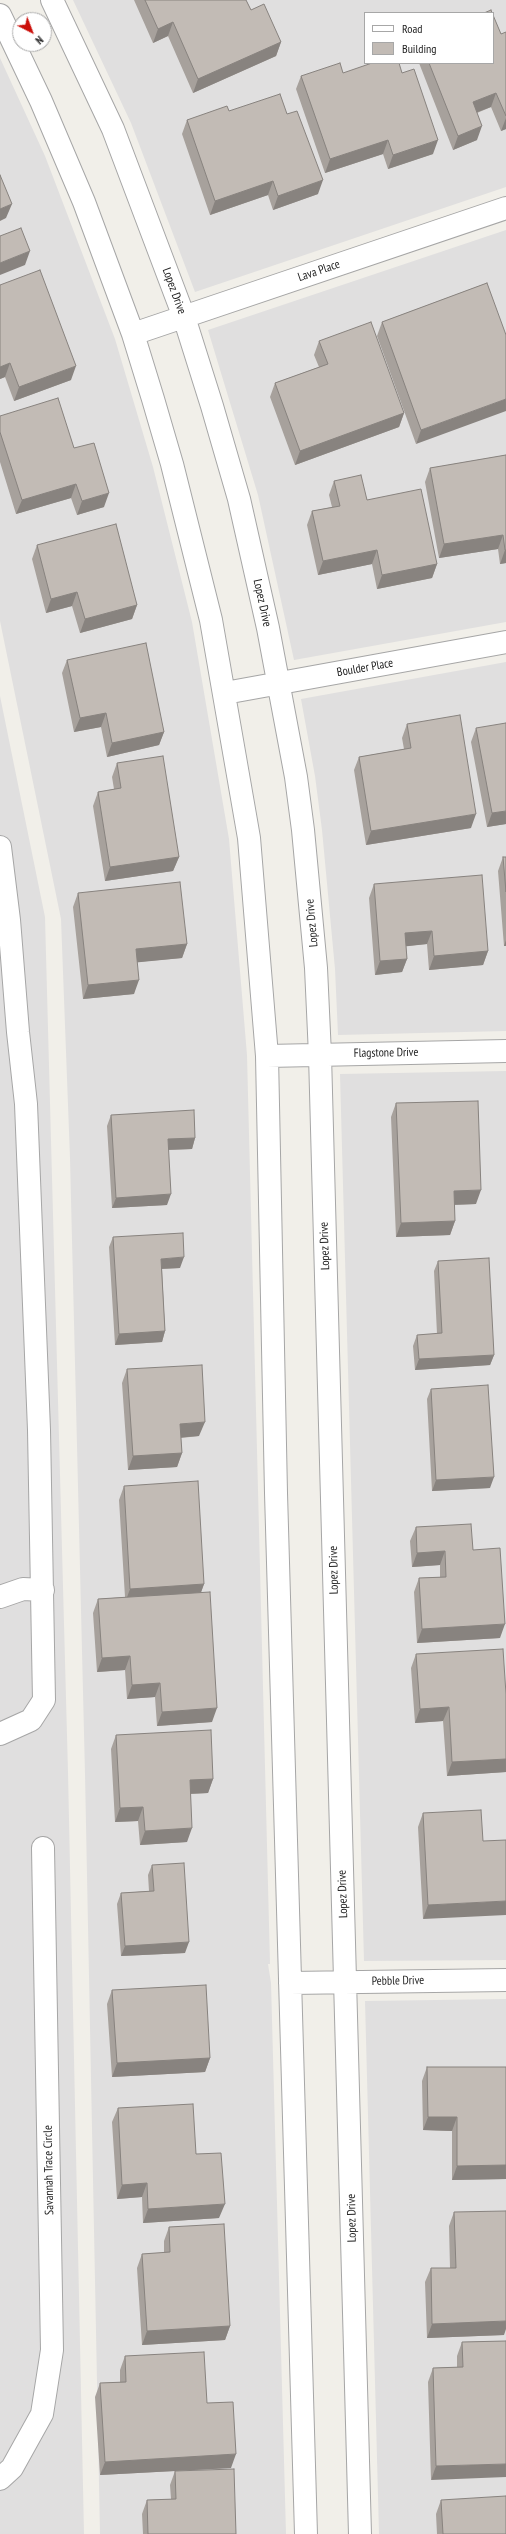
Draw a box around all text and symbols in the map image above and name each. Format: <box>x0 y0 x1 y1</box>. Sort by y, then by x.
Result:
north arrow <box>12 12 52 52</box>
legend <box>364 12 494 64</box>
text: Road <box>402 21 422 36</box>
text: N <box>32 33 46 47</box>
text: Building <box>402 41 437 56</box>
street label: Lava Place <box>296 257 342 285</box>
street label: Lopez Drive <box>159 266 189 316</box>
street label: Lopez Drive <box>250 578 274 628</box>
street label: Boulder Place <box>336 656 394 680</box>
street label: Lopez Drive <box>303 898 321 948</box>
street label: Flagstone Drive <box>354 1045 418 1061</box>
street label: Lopez Drive <box>317 1222 333 1270</box>
street label: Lopez Drive <box>326 1546 342 1594</box>
street label: Lopez Drive <box>335 1870 351 1918</box>
street label: Pebble Drive <box>372 1973 424 1989</box>
street label: Savannah Trace Circle <box>41 2125 57 2215</box>
street label: Lopez Drive <box>344 2194 360 2242</box>

